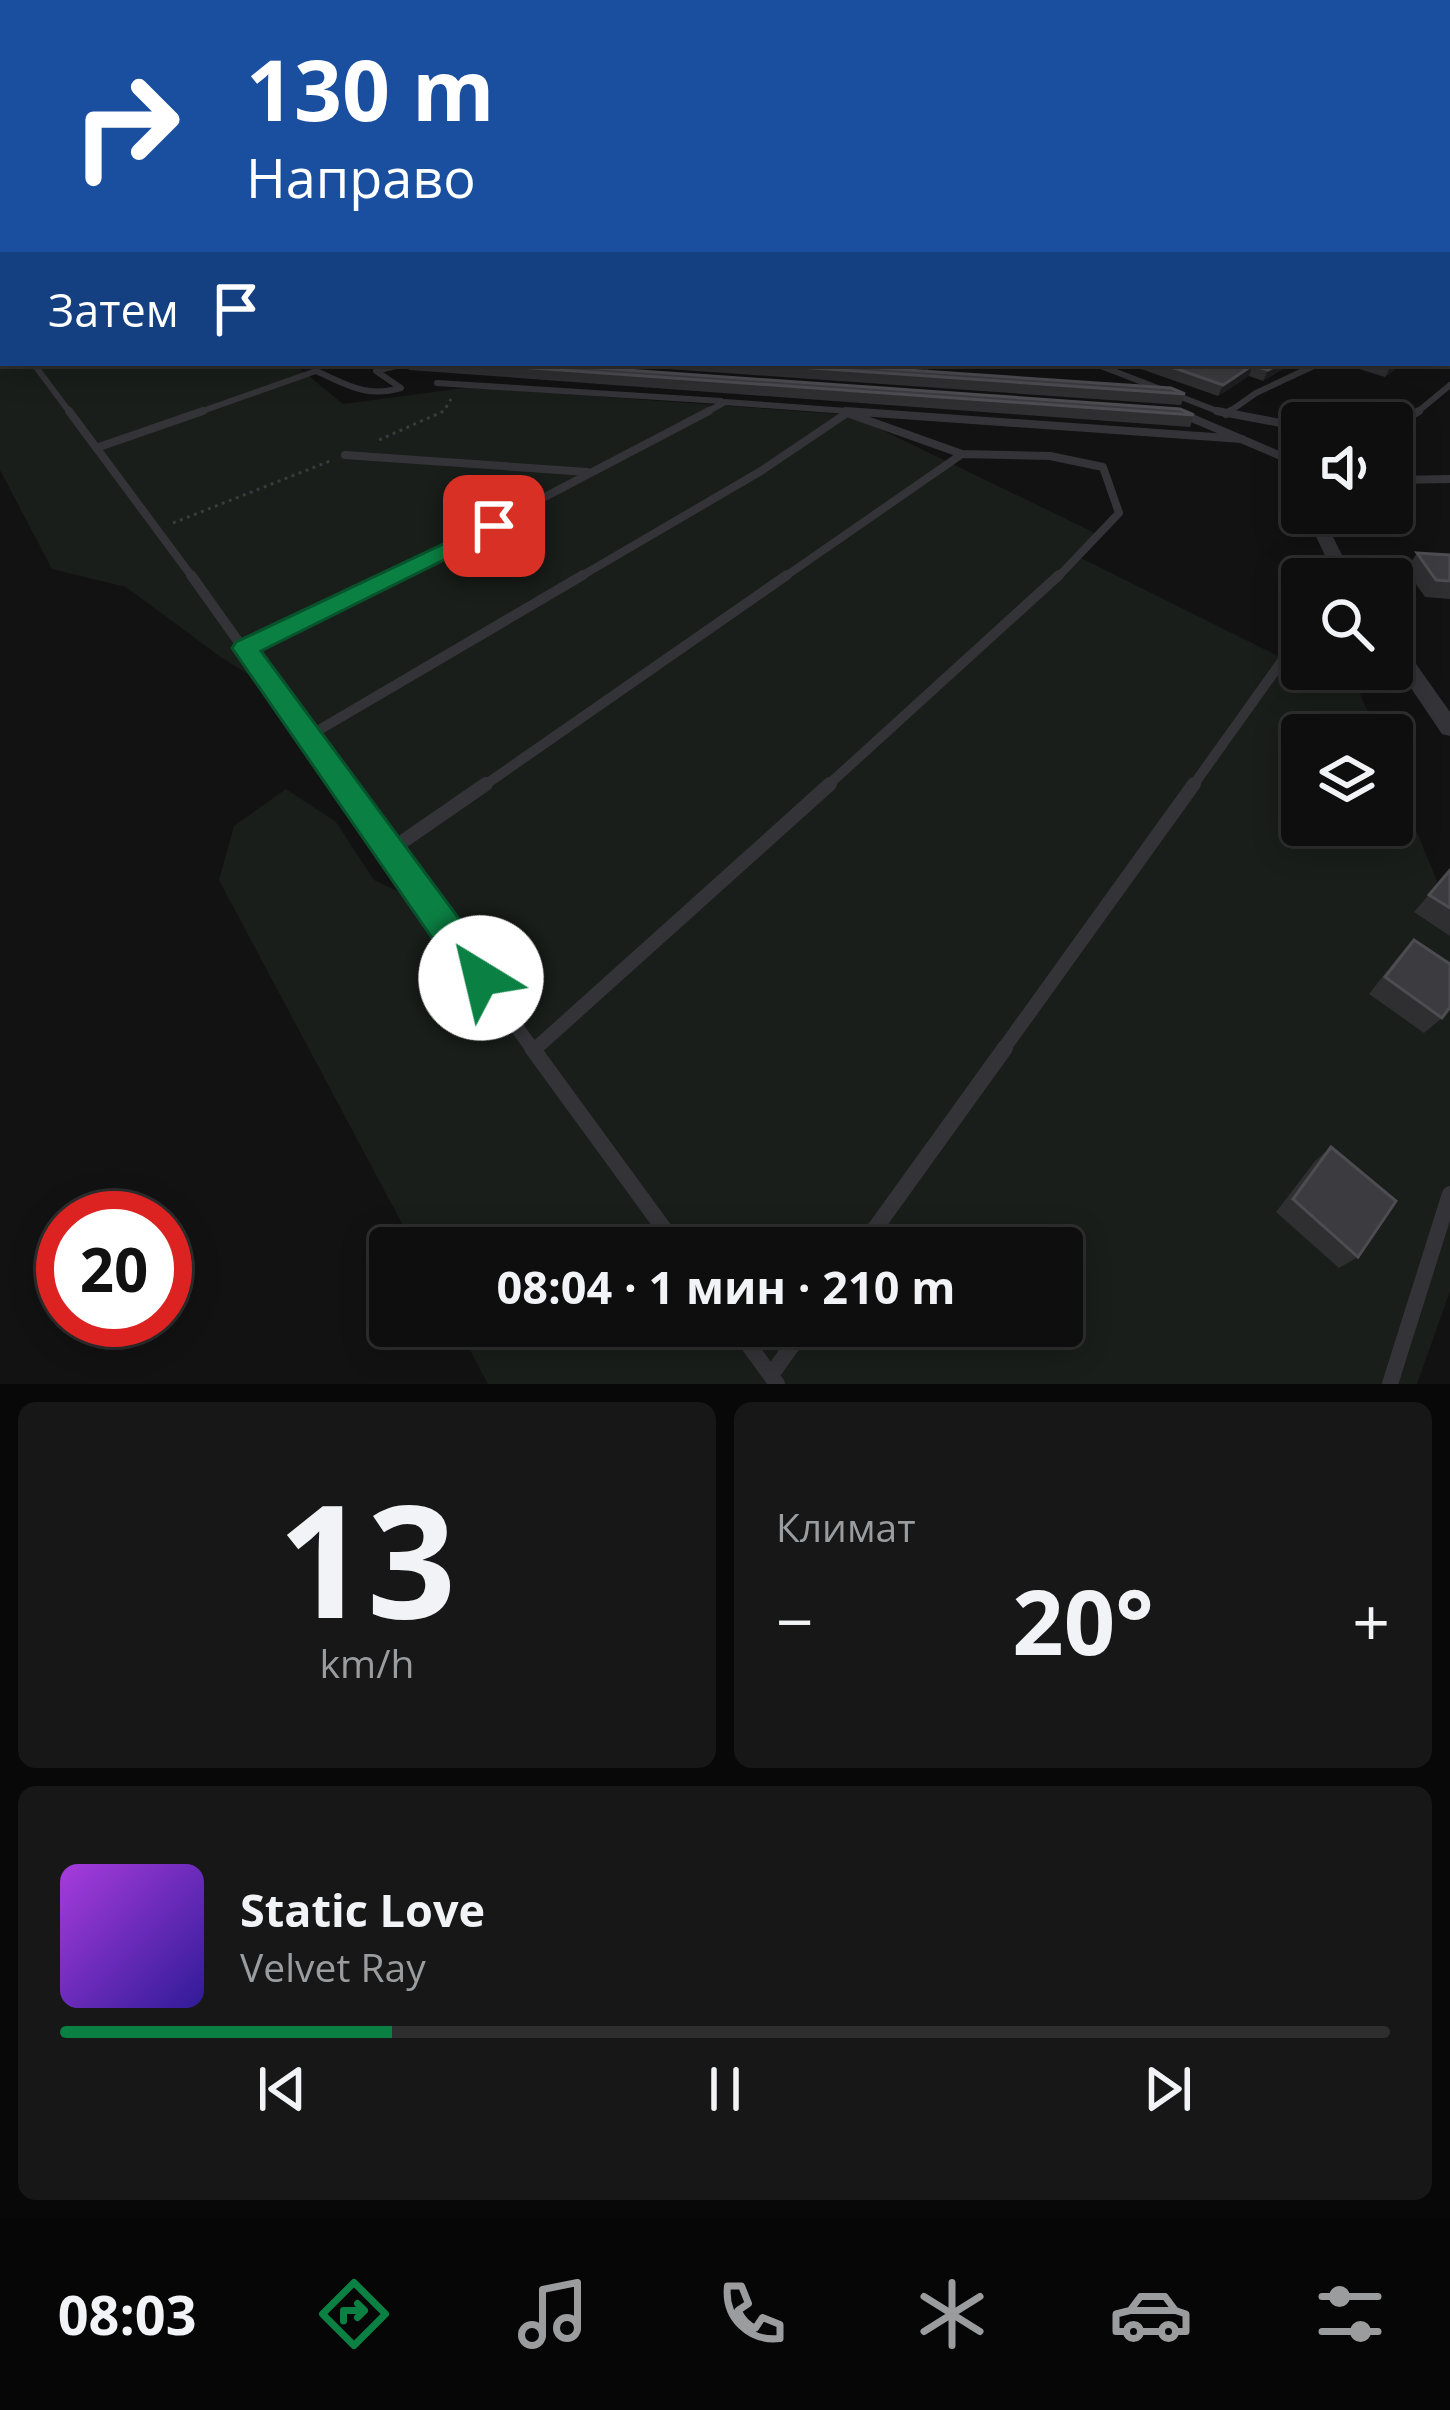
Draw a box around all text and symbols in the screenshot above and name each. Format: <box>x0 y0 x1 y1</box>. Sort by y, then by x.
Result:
text: 130 m <box>246 31 494 146</box>
icon: right <box>48 48 204 204</box>
text: Направо <box>246 140 476 214</box>
icon: arrive <box>203 276 269 342</box>
text: Затем <box>48 279 179 340</box>
map controls <box>1281 402 1413 846</box>
button: sound <box>1281 402 1413 534</box>
pin <box>443 475 545 577</box>
icon: arrive <box>461 493 527 559</box>
button: search <box>1281 558 1413 690</box>
button: layers <box>1281 714 1413 846</box>
position arrow <box>418 915 544 1041</box>
speed limit sign: 20 <box>36 1191 192 1347</box>
text: 08:04 · 1 мин · 210 m <box>497 1256 955 1317</box>
text: 13 <box>278 1451 456 1664</box>
text: Климат <box>776 1500 916 1553</box>
text: 20° <box>1012 1559 1154 1681</box>
text: − <box>776 1575 814 1665</box>
text: + <box>1352 1575 1390 1665</box>
text: km/h <box>320 1636 414 1689</box>
text: Static Love <box>240 1879 485 1940</box>
text: Velvet Ray <box>240 1940 426 1993</box>
icon: previous <box>249 2056 315 2122</box>
icon: pause <box>692 2056 758 2122</box>
icon: next <box>1135 2056 1201 2122</box>
icon: directions <box>312 2272 396 2356</box>
icon: music <box>511 2272 595 2356</box>
icon: phone <box>710 2272 794 2356</box>
icon: climate <box>910 2272 994 2356</box>
icon: car <box>1109 2272 1193 2356</box>
icon: filters <box>1308 2272 1392 2356</box>
text: 08:03 <box>58 2277 197 2351</box>

